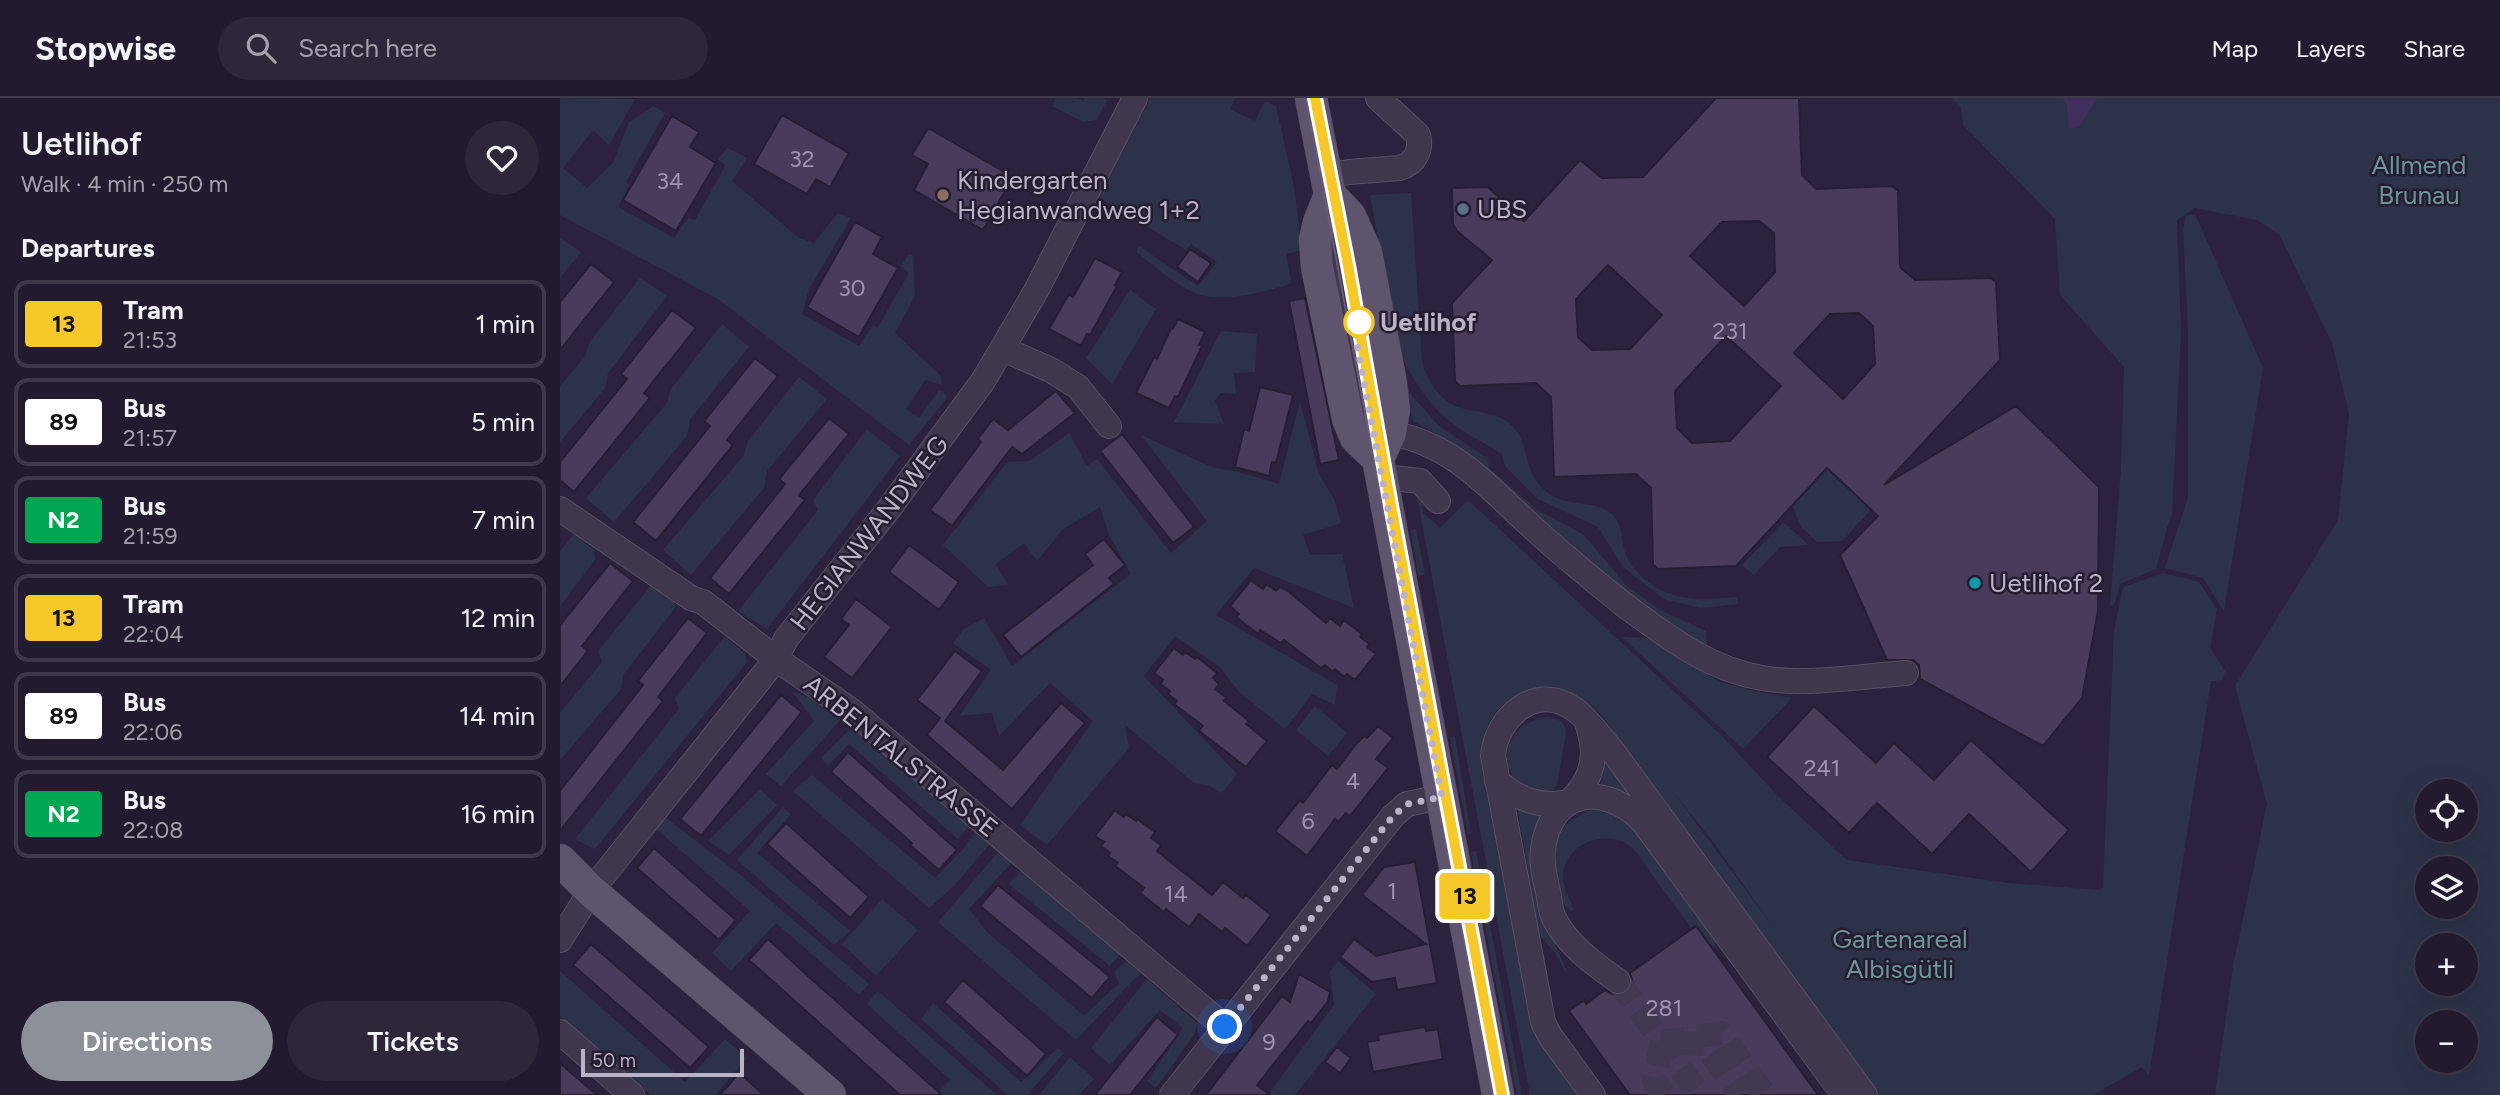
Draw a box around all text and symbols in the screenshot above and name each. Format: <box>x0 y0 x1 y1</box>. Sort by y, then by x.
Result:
search box <box>218 17 708 80</box>
text: Stopwise <box>35 29 176 68</box>
icon: search <box>242 29 280 67</box>
text: Search here <box>298 32 437 64</box>
text: Map <box>2211 34 2258 63</box>
text: Layers <box>2296 34 2365 63</box>
text: Share <box>2403 34 2465 63</box>
button: heart <box>465 121 539 195</box>
text: Uetlihof <box>21 124 142 163</box>
house number: 32 <box>789 145 815 173</box>
park label: Allmend Brunau <box>2371 149 2467 211</box>
place label: Kindergarten Hegianwandweg 1+2 <box>957 164 1200 226</box>
house number: 34 <box>657 167 683 195</box>
text: Walk · 4 min · 250 m <box>21 170 228 198</box>
marker: Kindergarten Hegianwandweg 1+2 <box>935 187 951 203</box>
place label: UBS <box>1477 193 1527 225</box>
marker: UBS <box>1455 201 1471 217</box>
text: Departures <box>21 232 155 264</box>
house number: 30 <box>838 274 866 302</box>
text: Tram <box>123 294 184 326</box>
place label: Uetlihof <box>1380 306 1477 338</box>
marker: Uetlihof <box>1344 307 1374 337</box>
text: 1 min <box>475 308 535 340</box>
text: 13 <box>52 309 75 338</box>
house number: 231 <box>1713 317 1747 345</box>
text: 21:53 <box>123 326 177 354</box>
text: Bus <box>123 392 166 424</box>
text: 5 min <box>471 406 535 438</box>
text: 89 <box>49 407 78 436</box>
text: 21:57 <box>123 424 177 452</box>
street label: HEGIANWANDWEG <box>783 429 955 637</box>
text: Bus <box>123 490 166 522</box>
text: 7 min <box>472 504 535 536</box>
text: N2 <box>47 505 80 534</box>
text: 21:59 <box>123 522 177 550</box>
place label: Uetlihof 2 <box>1989 567 2103 599</box>
marker: Uetlihof 2 <box>1967 575 1983 591</box>
text: Tram <box>123 588 184 620</box>
text: 12 min <box>461 602 535 634</box>
text: 13 <box>52 603 75 632</box>
text: 22:04 <box>123 620 184 648</box>
street label: ARBENTALSTRASSE <box>797 668 1005 844</box>
text: Bus <box>123 686 166 718</box>
text: 14 min <box>459 700 535 732</box>
text: 89 <box>49 701 78 730</box>
text: 22:06 <box>123 718 182 746</box>
house number: 241 <box>1804 754 1840 782</box>
house number: 4 <box>1346 767 1360 795</box>
map controls <box>2415 779 2478 1073</box>
button: locate <box>2415 779 2478 842</box>
text: Bus <box>123 784 166 816</box>
text: 16 min <box>460 798 535 830</box>
text: N2 <box>47 799 80 828</box>
house number: 6 <box>1301 807 1315 835</box>
text: 22:08 <box>123 816 183 844</box>
button: layers <box>2415 856 2478 919</box>
line badge: 13 <box>1434 873 1496 919</box>
house number: 1 <box>1387 877 1397 905</box>
house number: 14 <box>1164 880 1188 908</box>
text: 13 <box>1453 881 1477 910</box>
park label: Gartenareal Albisgütli <box>1832 923 1968 985</box>
button: + <box>2415 933 2478 996</box>
house number: 281 <box>1646 994 1682 1022</box>
button: Directions <box>21 1001 273 1081</box>
button: Tickets <box>287 1001 539 1081</box>
your location <box>1207 1009 1242 1044</box>
button: − <box>2415 1010 2478 1073</box>
house number: 9 <box>1262 1028 1276 1056</box>
scale bar <box>581 1046 744 1078</box>
text: 50 m <box>592 1049 636 1072</box>

